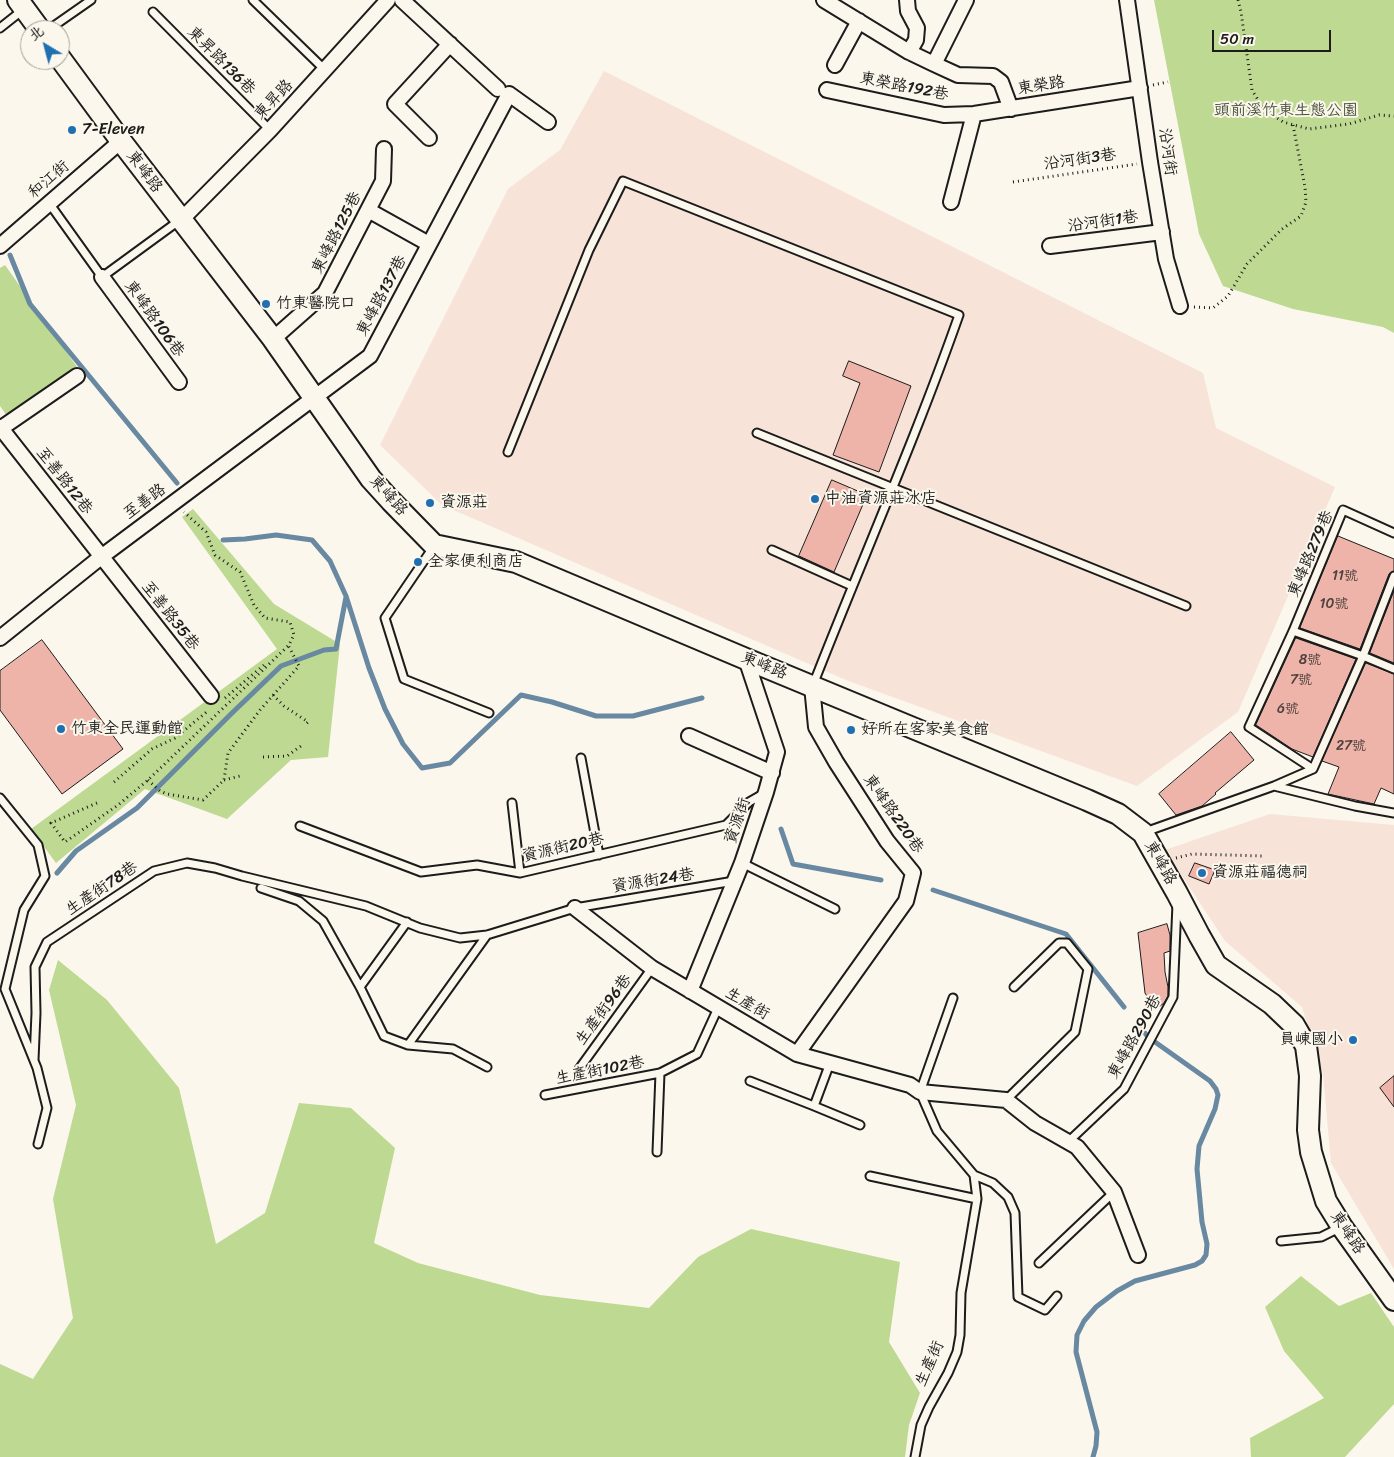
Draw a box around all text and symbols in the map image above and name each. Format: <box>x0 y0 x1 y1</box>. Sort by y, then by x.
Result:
text: 北 <box>23 19 49 48</box>
north arrow <box>20 20 70 70</box>
scale bar <box>1214 20 1333 52</box>
street label: 東昇路136巷 <box>183 23 259 99</box>
text: 50 m <box>1220 26 1254 52</box>
street label: 東榮路192巷 <box>858 69 950 105</box>
street label: 東榮路 <box>1016 73 1066 99</box>
street label: 東昇路 <box>251 76 297 124</box>
park label: 頭前溪竹東生態公園 <box>1214 101 1358 121</box>
place label: 7-Eleven <box>82 120 145 140</box>
marker: 7-Eleven <box>66 124 78 136</box>
street label: 沿河街 <box>1154 127 1180 177</box>
street label: 沿河街3巷 <box>1043 145 1117 175</box>
street label: 東峰路 <box>122 147 166 197</box>
street label: 和江街 <box>25 157 73 203</box>
street label: 東峰路125巷 <box>308 189 366 277</box>
street label: 沿河街1巷 <box>1067 208 1139 236</box>
street label: 東峰路137巷 <box>353 252 411 340</box>
street label: 東峰路106巷 <box>120 277 188 361</box>
place label: 竹東醫院口 <box>276 294 356 314</box>
marker: 竹東醫院口 <box>260 298 272 310</box>
street label: 至善路12巷 <box>32 444 96 518</box>
street label: 東峰路 <box>365 472 411 520</box>
street label: 至善路 <box>120 480 170 524</box>
place label: 中油資源莊冰店 <box>825 489 937 509</box>
place label: 資源莊 <box>440 493 488 513</box>
marker: 中油資源莊冰店 <box>809 493 821 505</box>
marker: 資源莊 <box>424 497 436 509</box>
street label: 東峰路279巷 <box>1284 508 1338 600</box>
place label: 全家便利商店 <box>428 552 524 572</box>
marker: 全家便利商店 <box>412 556 424 568</box>
house number: 11號 <box>1332 568 1358 584</box>
street label: 至善路35巷 <box>137 578 203 654</box>
house number: 10號 <box>1320 596 1348 612</box>
street label: 東峰路 <box>738 648 790 684</box>
house number: 8號 <box>1299 652 1321 668</box>
house number: 7號 <box>1290 672 1312 688</box>
house number: 6號 <box>1277 701 1299 717</box>
place label: 竹東全民運動館 <box>71 719 183 739</box>
place label: 好所在客家美食館 <box>861 720 989 740</box>
marker: 竹東全民運動館 <box>55 723 67 735</box>
marker: 好所在客家美食館 <box>845 724 857 736</box>
house number: 27號 <box>1336 738 1366 754</box>
street label: 東峰路220巷 <box>859 771 927 857</box>
street label: 資源街 <box>721 795 755 847</box>
street label: 資源街20巷 <box>520 829 606 867</box>
street label: 東峰路 <box>1140 837 1180 889</box>
street label: 生產街78巷 <box>62 858 142 920</box>
place label: 資源莊福德祠 <box>1212 863 1308 883</box>
street label: 資源街24巷 <box>610 865 696 897</box>
marker: 資源莊福德祠 <box>1196 867 1208 879</box>
street label: 生產街96巷 <box>572 971 636 1049</box>
street label: 生產街 <box>721 984 773 1024</box>
street label: 東峰路290巷 <box>1104 992 1166 1082</box>
place label: 員崠國小 <box>1279 1030 1343 1050</box>
marker: 員崠國小 <box>1347 1034 1359 1046</box>
street label: 生產街102巷 <box>554 1053 646 1089</box>
street label: 東峰路 <box>1326 1208 1368 1258</box>
street label: 生產街 <box>911 1338 949 1390</box>

